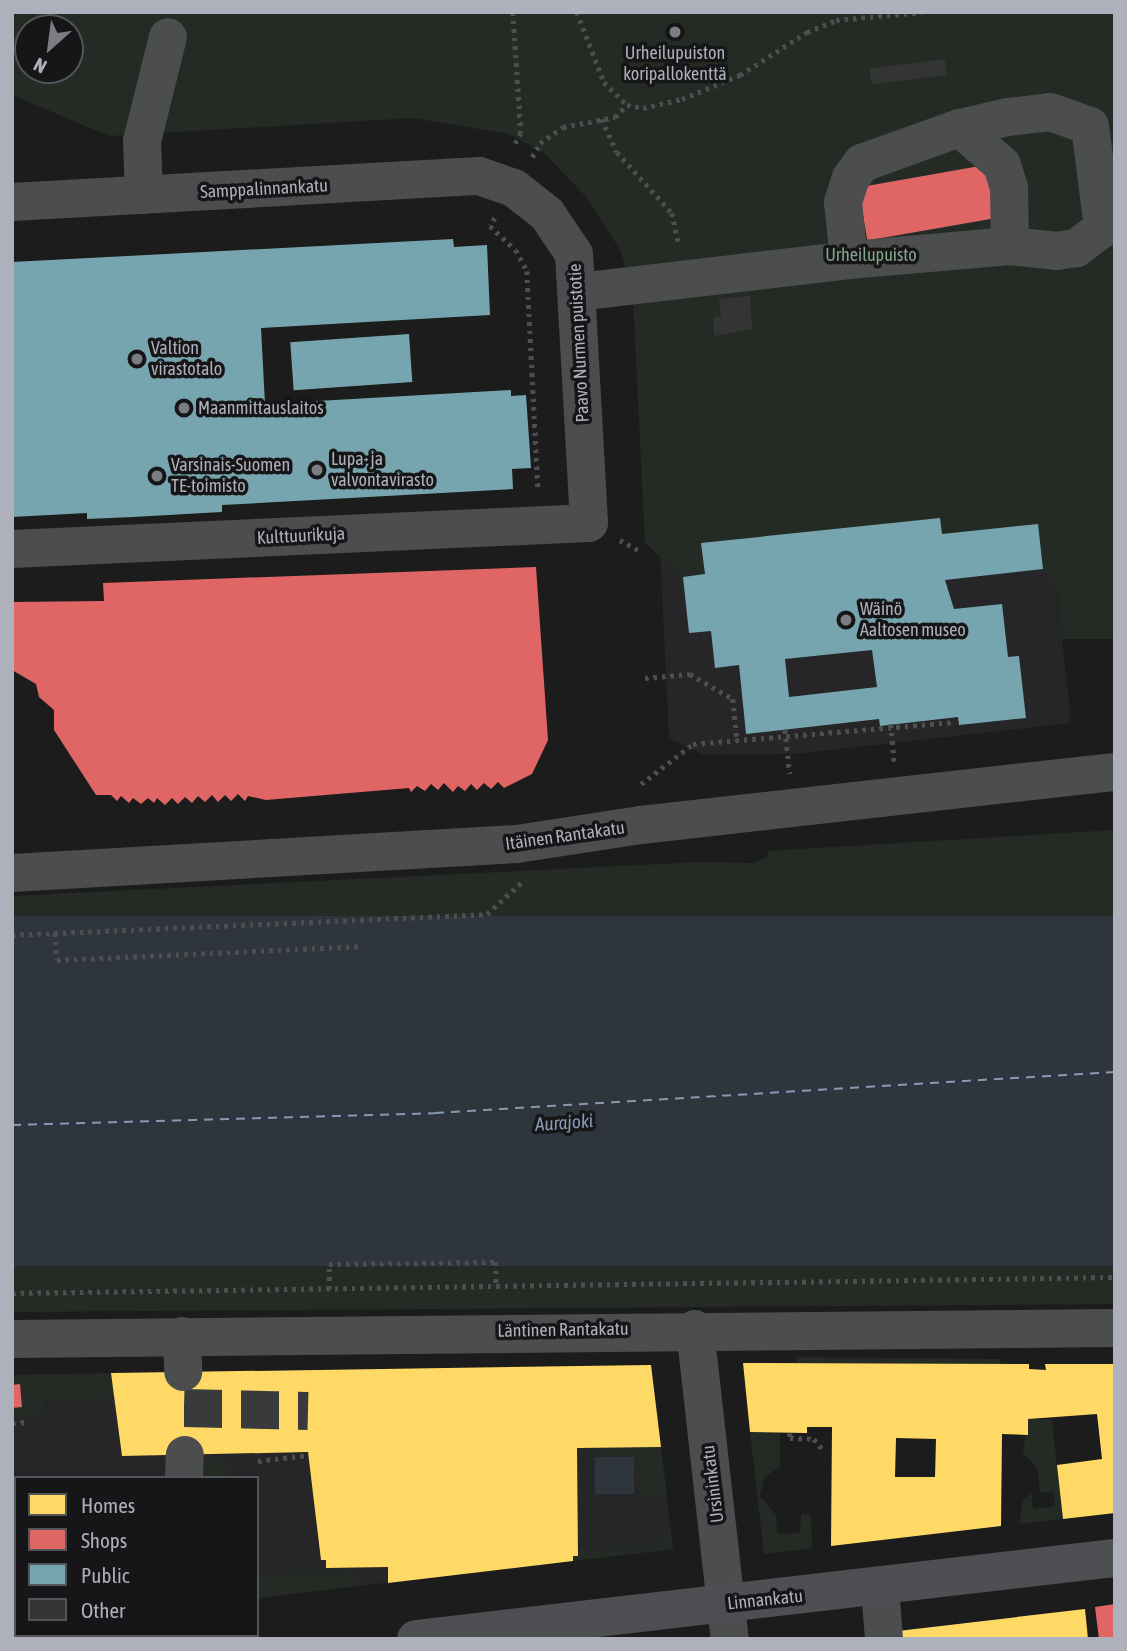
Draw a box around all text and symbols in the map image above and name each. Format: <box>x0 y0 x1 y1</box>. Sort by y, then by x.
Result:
north arrow <box>14 14 84 84</box>
marker: Urheilupuiston koripallokenttä <box>667 24 683 40</box>
place label: Urheilupuiston koripallokenttä <box>623 43 727 86</box>
text: N <box>30 53 50 78</box>
street label: Samppalinnankatu <box>200 175 328 203</box>
park label: Urheilupuisto <box>825 244 917 266</box>
street label: Paavo Nurmen puistotie <box>564 263 594 423</box>
place label: Valtion virastotalo <box>151 338 222 380</box>
marker: Valtion virastotalo <box>129 351 145 367</box>
place label: Maanmittauslaitos <box>198 397 324 419</box>
marker: Maanmittauslaitos <box>176 400 192 416</box>
place label: Lupa- ja valvontavirasto <box>331 449 434 491</box>
place label: Varsinais-Suomen TE-toimisto <box>171 455 290 498</box>
marker: Lupa- ja valvontavirasto <box>309 462 325 478</box>
marker: Varsinais-Suomen TE-toimisto <box>149 468 165 484</box>
street label: Kulttuurikuja <box>256 523 346 549</box>
place label: Wäinö Aaltosen museo <box>860 599 966 642</box>
marker: Wäinö Aaltosen museo <box>838 612 854 628</box>
street label: Itäinen Rantakatu <box>504 817 626 855</box>
water label: Aurajoki <box>534 1110 594 1136</box>
street label: Läntinen Rantakatu <box>497 1318 629 1342</box>
street label: Ursininkatu <box>698 1444 728 1524</box>
legend <box>14 1476 259 1637</box>
text: Homes <box>81 1493 135 1517</box>
text: Shops <box>81 1528 127 1552</box>
text: Public <box>81 1563 130 1587</box>
street label: Linnankatu <box>726 1585 804 1615</box>
text: Other <box>81 1598 125 1622</box>

